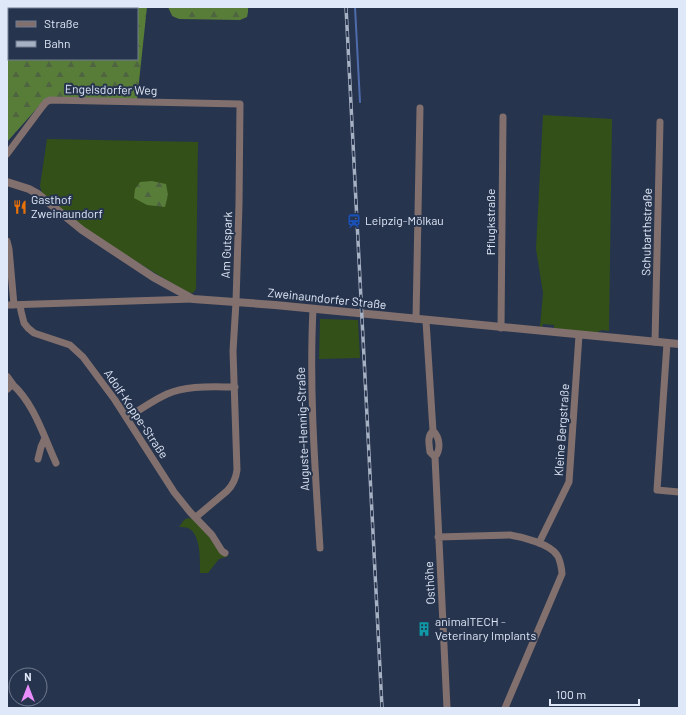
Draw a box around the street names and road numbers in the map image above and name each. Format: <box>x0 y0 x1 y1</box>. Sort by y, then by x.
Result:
street label: Engelsdorfer Weg <box>65 81 157 97</box>
street label: Schubarthstraße <box>638 188 654 276</box>
street label: Pflugkstraße <box>483 189 497 255</box>
street label: Am Gutspark <box>218 211 234 279</box>
street label: Zweinaundorfer Straße <box>267 285 387 311</box>
street label: Adolf-Koppe-Straße <box>102 366 172 461</box>
street label: Auguste-Hennig-Straße <box>293 367 311 491</box>
street label: Kleine Bergstraße <box>551 383 571 477</box>
street label: Osthöhe <box>421 561 437 605</box>

